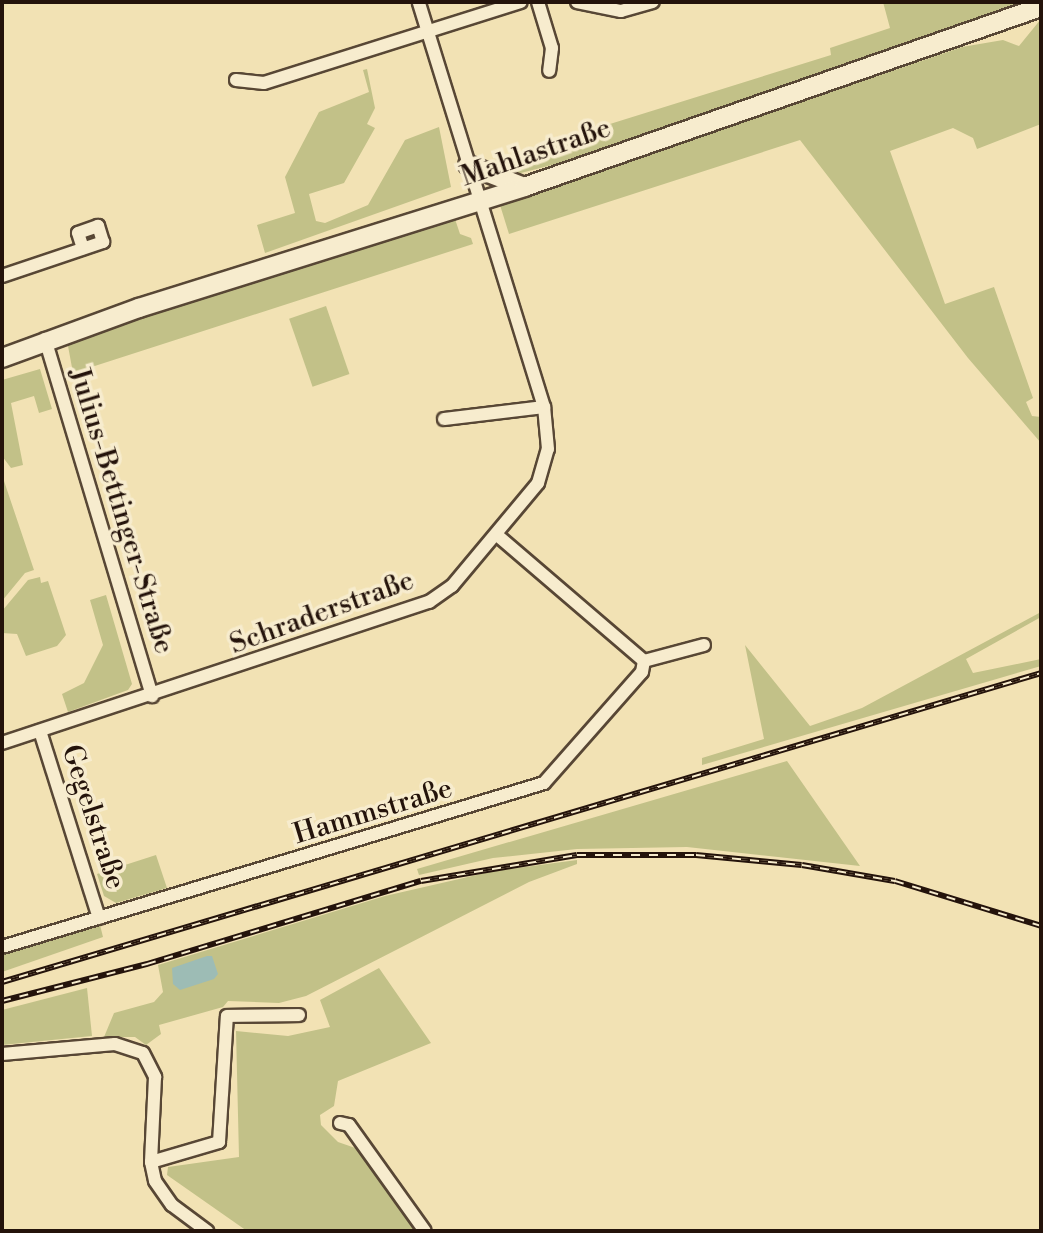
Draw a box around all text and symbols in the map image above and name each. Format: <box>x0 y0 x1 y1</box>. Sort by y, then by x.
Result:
street label: Mahlastraße <box>457 112 615 194</box>
street label: Julius-Bettinger-Straße <box>62 364 180 658</box>
street label: Schraderstraße <box>225 564 419 662</box>
street label: Gegelstraße <box>54 741 132 893</box>
street label: Hammstraße <box>290 772 456 852</box>

